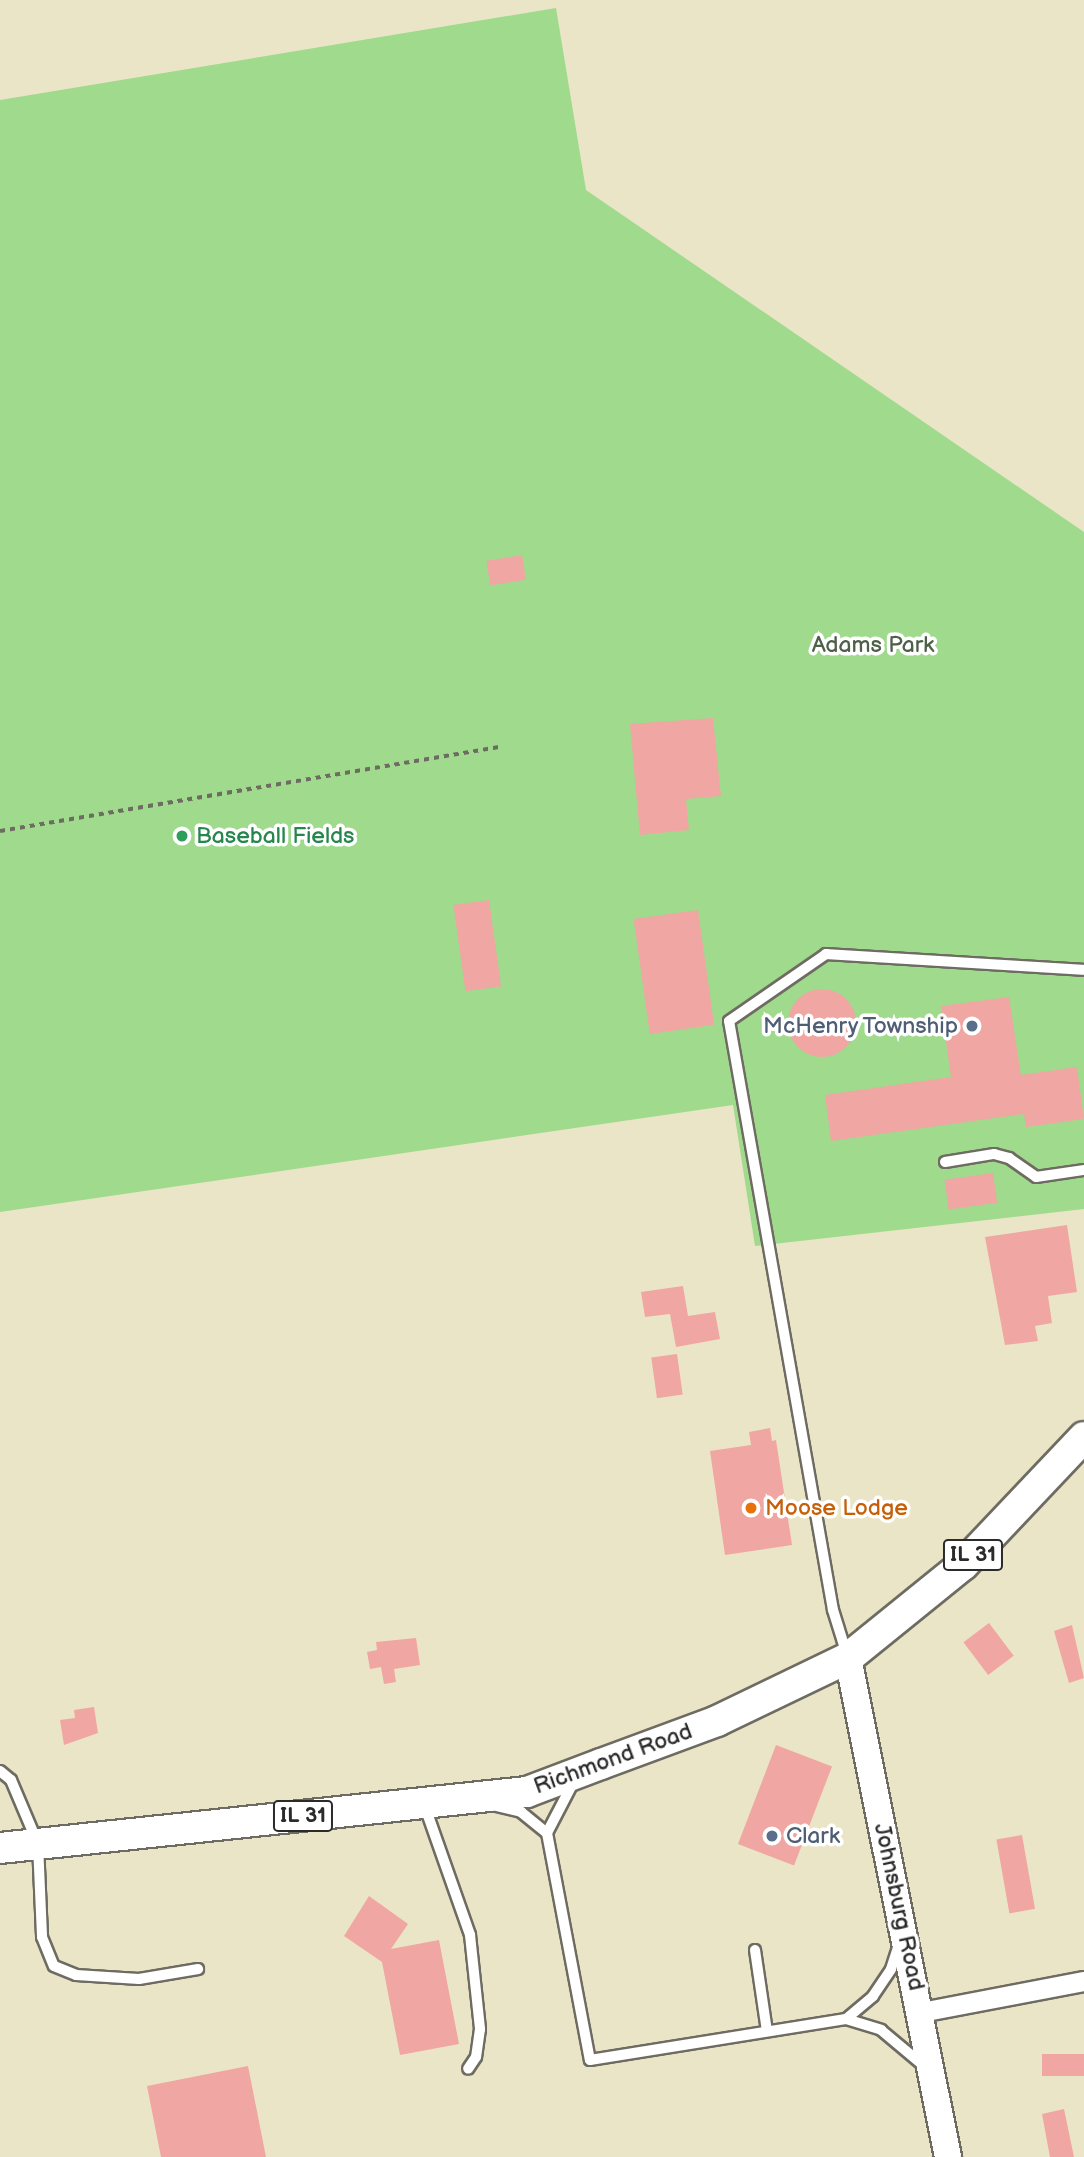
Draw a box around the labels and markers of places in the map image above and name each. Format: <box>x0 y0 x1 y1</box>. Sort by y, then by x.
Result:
place label: Baseball Fields <box>196 822 354 850</box>
marker: Baseball Fields <box>174 828 190 844</box>
place label: McHenry Township <box>761 1012 958 1040</box>
marker: McHenry Township <box>964 1018 980 1034</box>
place label: Moose Lodge <box>765 1494 908 1522</box>
marker: Moose Lodge <box>743 1500 759 1516</box>
place label: Clark <box>786 1822 840 1850</box>
marker: Clark <box>764 1828 780 1844</box>

